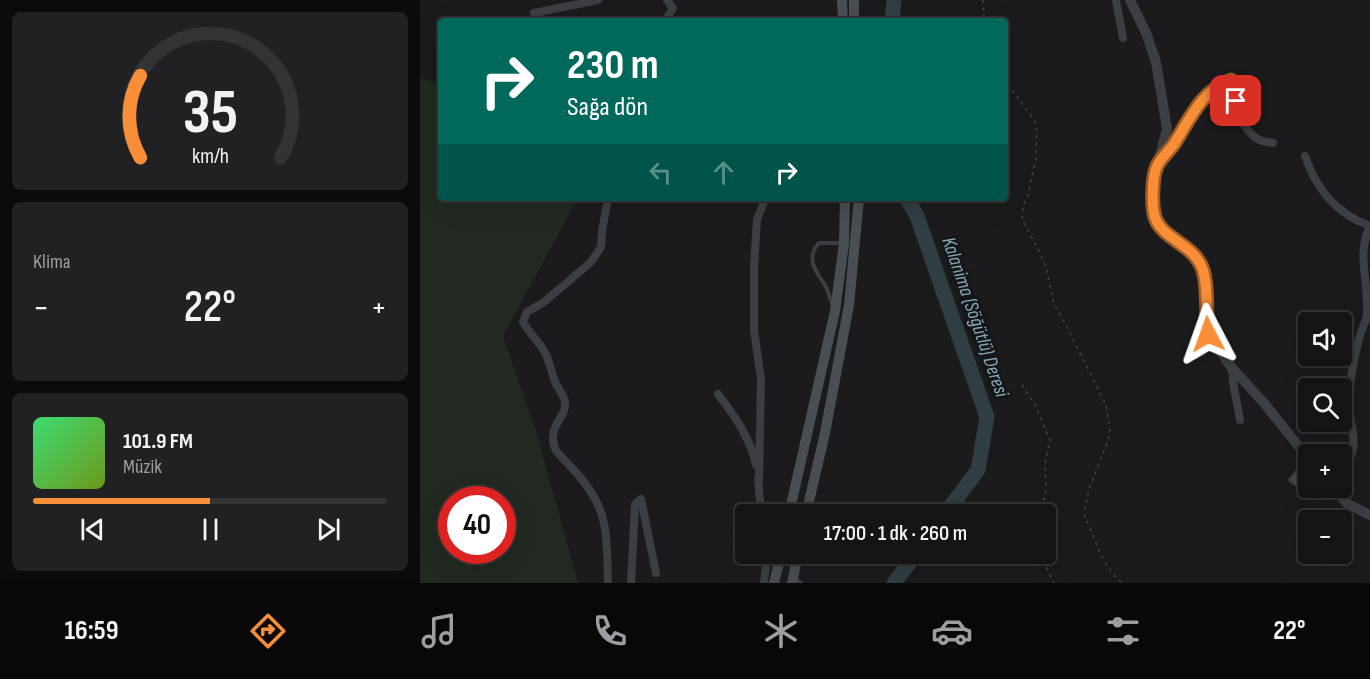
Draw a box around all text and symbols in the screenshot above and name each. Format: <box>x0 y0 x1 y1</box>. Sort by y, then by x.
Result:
text: 230 m <box>567 40 659 91</box>
icon: right <box>468 42 546 120</box>
pin <box>1210 75 1261 126</box>
text: 35 <box>182 76 238 151</box>
icon: arrive <box>1219 84 1252 117</box>
text: Sağa dön <box>567 91 648 123</box>
text: km/h <box>191 145 229 170</box>
icon: left <box>644 156 677 189</box>
icon: ahead <box>707 156 740 189</box>
icon: right <box>770 156 803 189</box>
water label: Kalanima (Söğütlü) Deresi <box>936 234 1014 401</box>
text: Klima <box>33 250 71 274</box>
text: 22° <box>184 280 236 335</box>
text: − <box>33 288 49 328</box>
text: + <box>371 288 387 328</box>
position arrow <box>1176 302 1240 366</box>
map controls <box>1298 312 1352 564</box>
button: sound <box>1298 312 1352 366</box>
button: search <box>1298 378 1352 432</box>
text: 101.9 FM <box>123 428 193 455</box>
button: + <box>1298 444 1352 498</box>
text: Müzik <box>123 455 162 479</box>
speed limit sign: 40 <box>438 486 516 564</box>
button: − <box>1298 510 1352 564</box>
icon: previous <box>76 513 109 546</box>
icon: pause <box>194 513 227 546</box>
icon: next <box>312 513 345 546</box>
text: 17:00 · 1 dk · 260 m <box>824 520 967 547</box>
icon: directions <box>247 610 289 652</box>
icon: music <box>418 610 460 652</box>
icon: phone <box>589 610 631 652</box>
icon: climate <box>760 610 802 652</box>
icon: car <box>931 610 973 652</box>
icon: filters <box>1102 610 1144 652</box>
text: 16:59 <box>64 615 118 647</box>
text: 22° <box>1273 615 1305 647</box>

